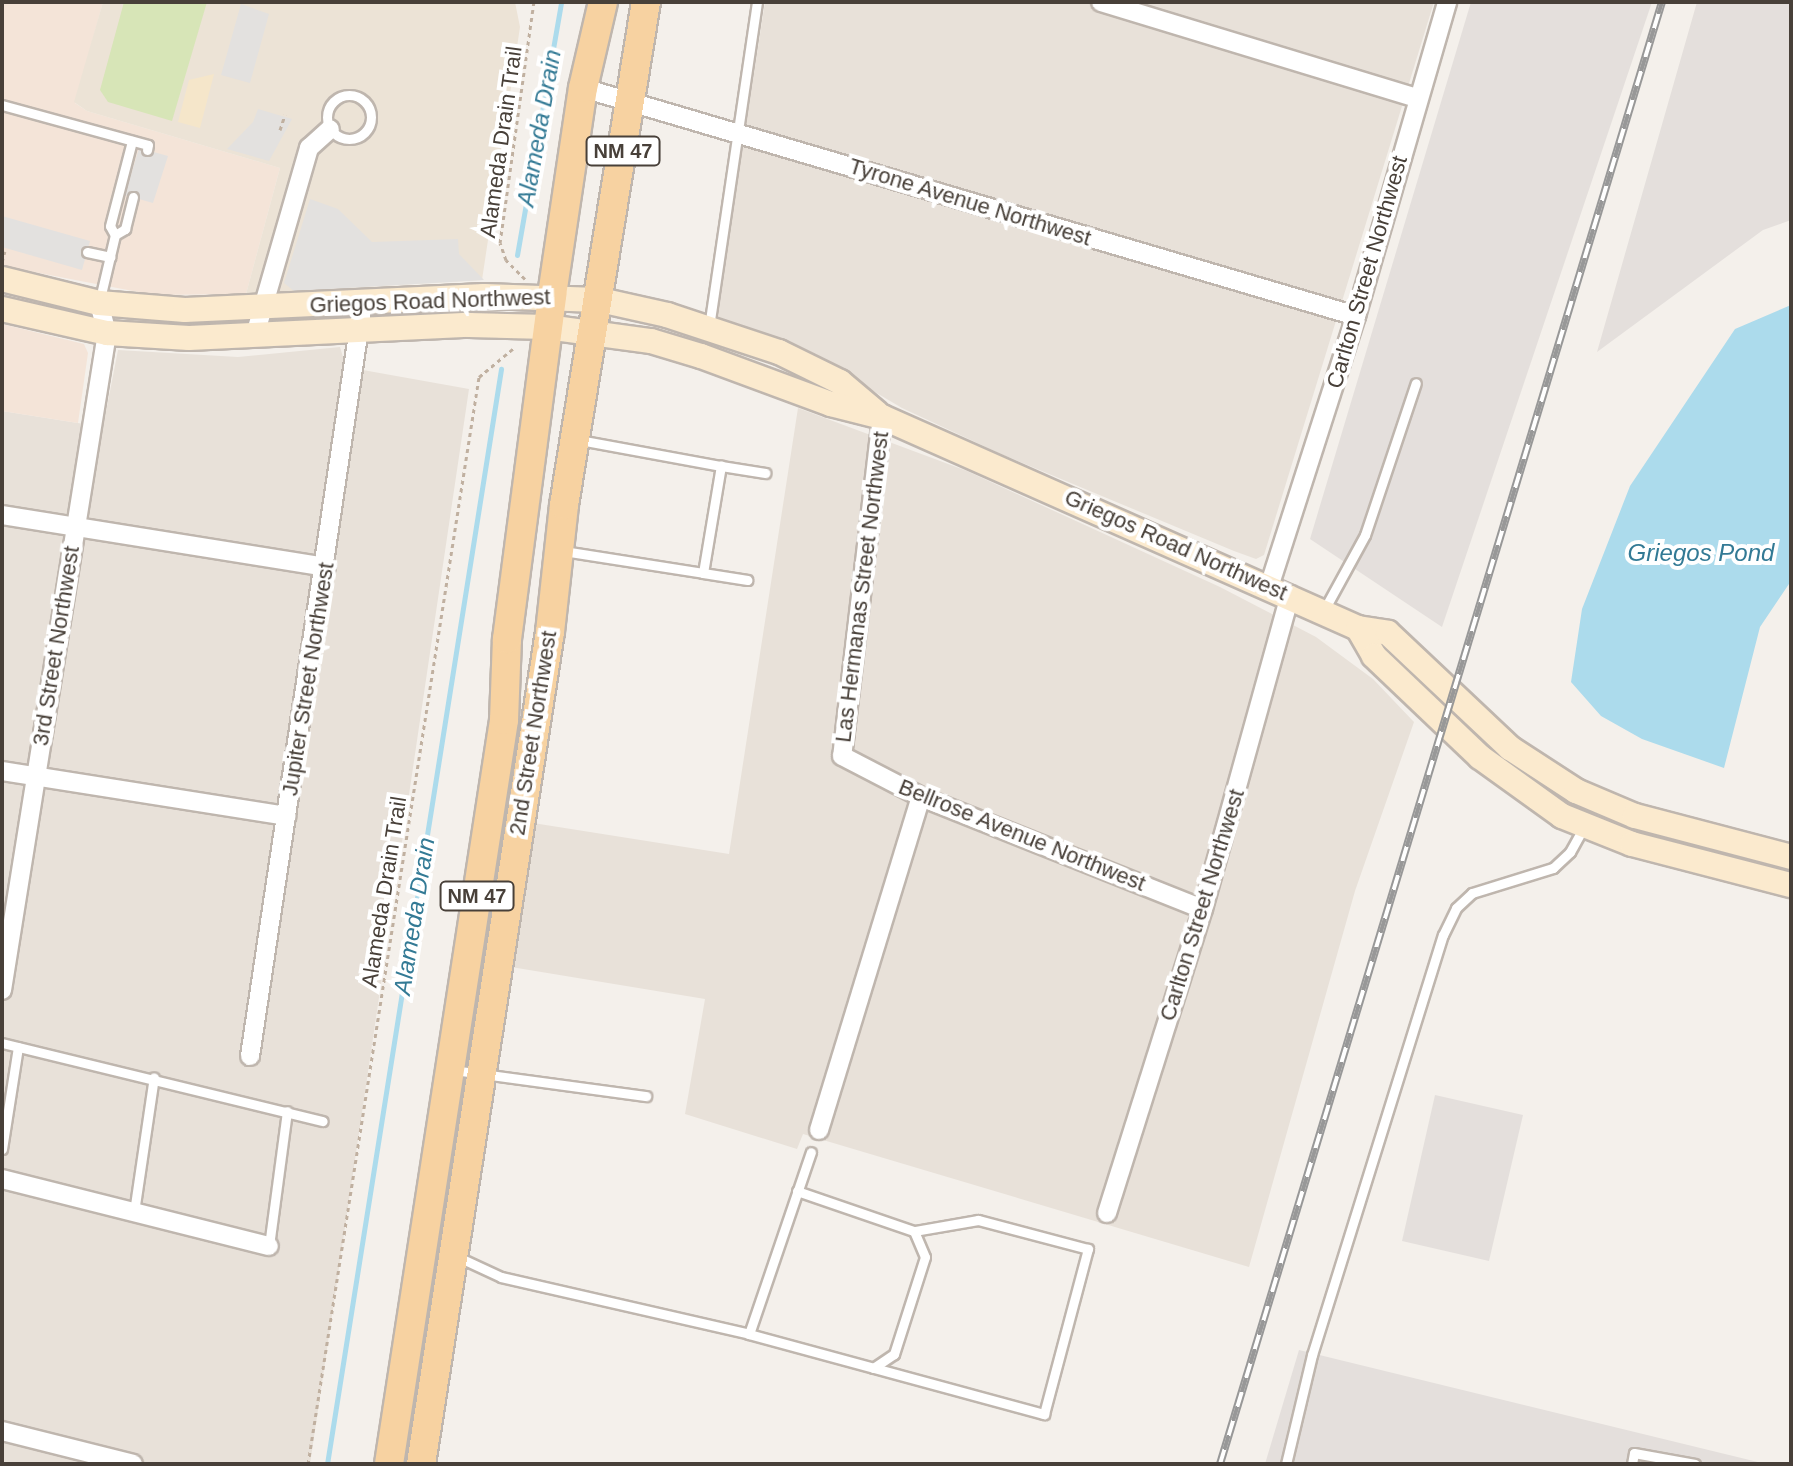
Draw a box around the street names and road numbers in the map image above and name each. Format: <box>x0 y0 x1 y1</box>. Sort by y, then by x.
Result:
street label: Alameda Drain Trail <box>474 44 528 240</box>
road number: NM 47 <box>585 135 661 167</box>
street label: Tyrone Avenue Northwest <box>845 152 1095 252</box>
street label: Carlton Street Northwest <box>1321 153 1413 391</box>
street label: Griegos Road Northwest <box>309 284 551 318</box>
street label: Las Hermanas Street Northwest <box>830 430 894 744</box>
street label: Griegos Road Northwest <box>1061 484 1291 606</box>
street label: 3rd Street Northwest <box>27 544 85 748</box>
street label: Jupiter Street Northwest <box>277 560 339 798</box>
street label: 2nd Street Northwest <box>504 629 562 837</box>
street label: Bellrose Avenue Northwest <box>894 773 1150 897</box>
street label: Carlton Street Northwest <box>1154 786 1250 1024</box>
street label: Alameda Drain Trail <box>356 794 412 990</box>
road number: NM 47 <box>439 880 515 912</box>

